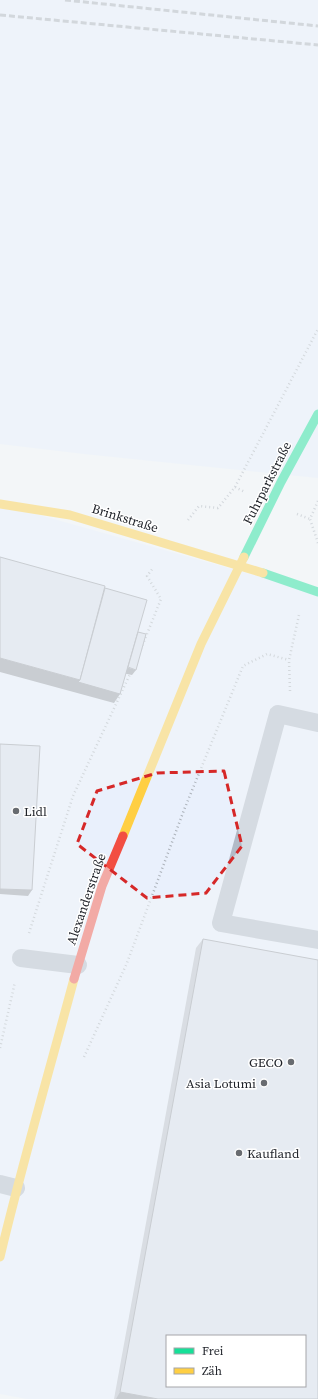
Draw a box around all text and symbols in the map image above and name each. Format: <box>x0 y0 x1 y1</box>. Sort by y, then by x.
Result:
street label: Fuhrparkstraße <box>239 438 295 527</box>
street label: Brinkstraße <box>90 500 161 536</box>
place label: Lidl <box>24 803 47 820</box>
marker: Lidl <box>11 806 21 816</box>
street label: Alexanderstraße <box>62 851 110 947</box>
place label: GECO <box>249 1054 283 1071</box>
marker: GECO <box>286 1057 296 1067</box>
place label: Asia Lotumi <box>186 1075 256 1092</box>
marker: Asia Lotumi <box>259 1078 269 1088</box>
place label: Kaufland <box>247 1145 300 1162</box>
marker: Kaufland <box>234 1148 244 1158</box>
legend <box>166 1335 306 1387</box>
text: Frei <box>202 1343 224 1359</box>
text: Zäh <box>202 1363 222 1379</box>

